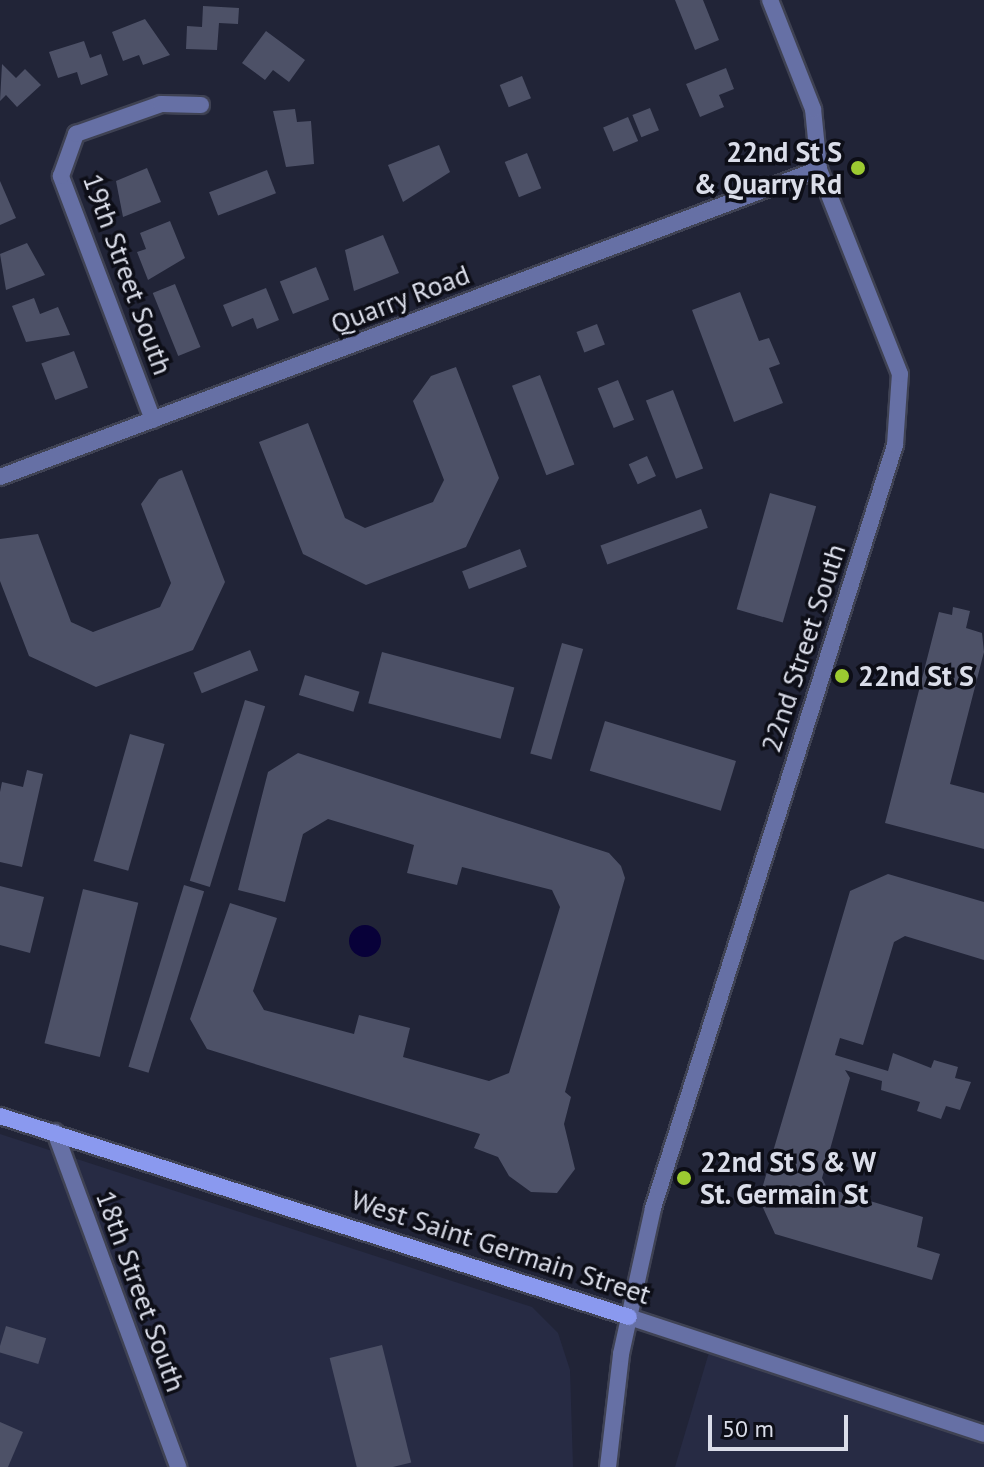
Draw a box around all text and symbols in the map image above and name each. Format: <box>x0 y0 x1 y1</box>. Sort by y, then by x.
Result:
place label: 22nd St S & Quarry Rd <box>692 135 842 201</box>
marker: 22nd St S & Quarry Rd <box>849 159 867 177</box>
street label: 19th Street South <box>76 169 180 379</box>
street label: Quarry Road <box>325 257 475 341</box>
street label: 22nd Street South <box>753 540 853 756</box>
place label: 22nd St S <box>858 659 974 693</box>
marker: 22nd St S <box>833 667 851 685</box>
place label: 22nd St S & W St. Germain St <box>700 1145 877 1211</box>
marker: 22nd St S & W St. Germain St <box>675 1169 693 1187</box>
street label: West Saint Germain Street <box>347 1183 655 1311</box>
street label: 18th Street South <box>89 1186 193 1396</box>
scale bar <box>712 1399 852 1449</box>
text: 50 m <box>722 1413 774 1444</box>

